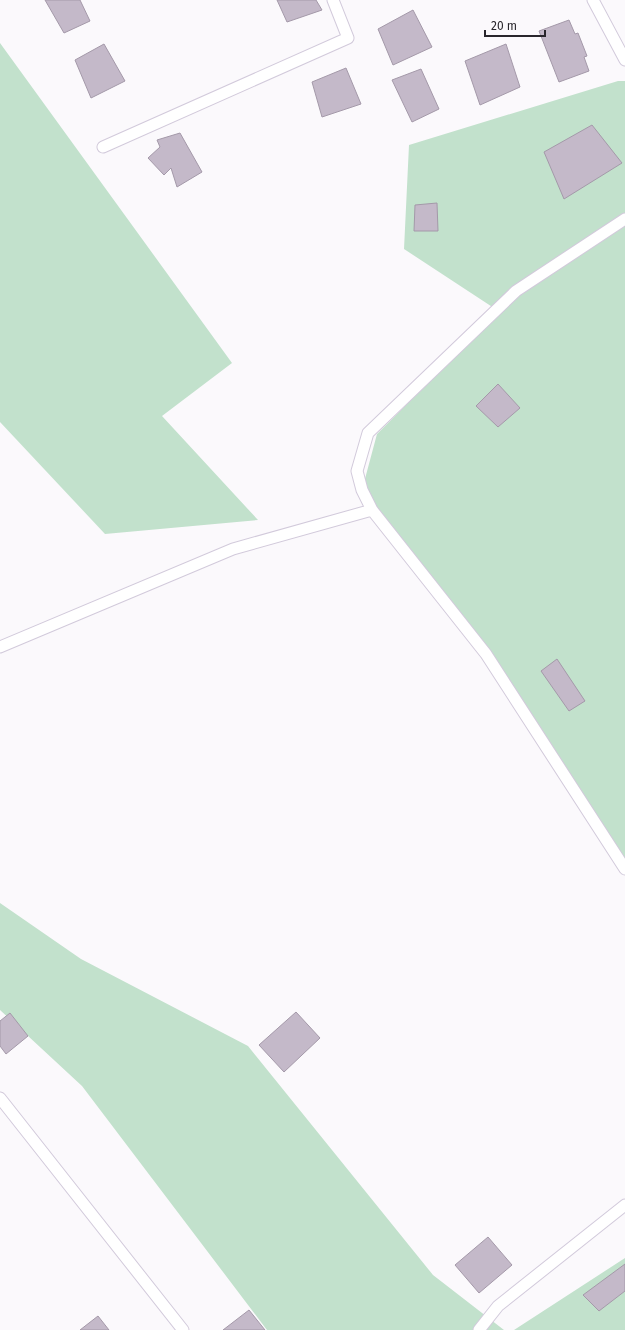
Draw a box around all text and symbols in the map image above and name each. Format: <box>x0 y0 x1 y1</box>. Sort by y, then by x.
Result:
scale bar <box>485 12 545 38</box>
text: 20 m <box>491 19 517 33</box>

